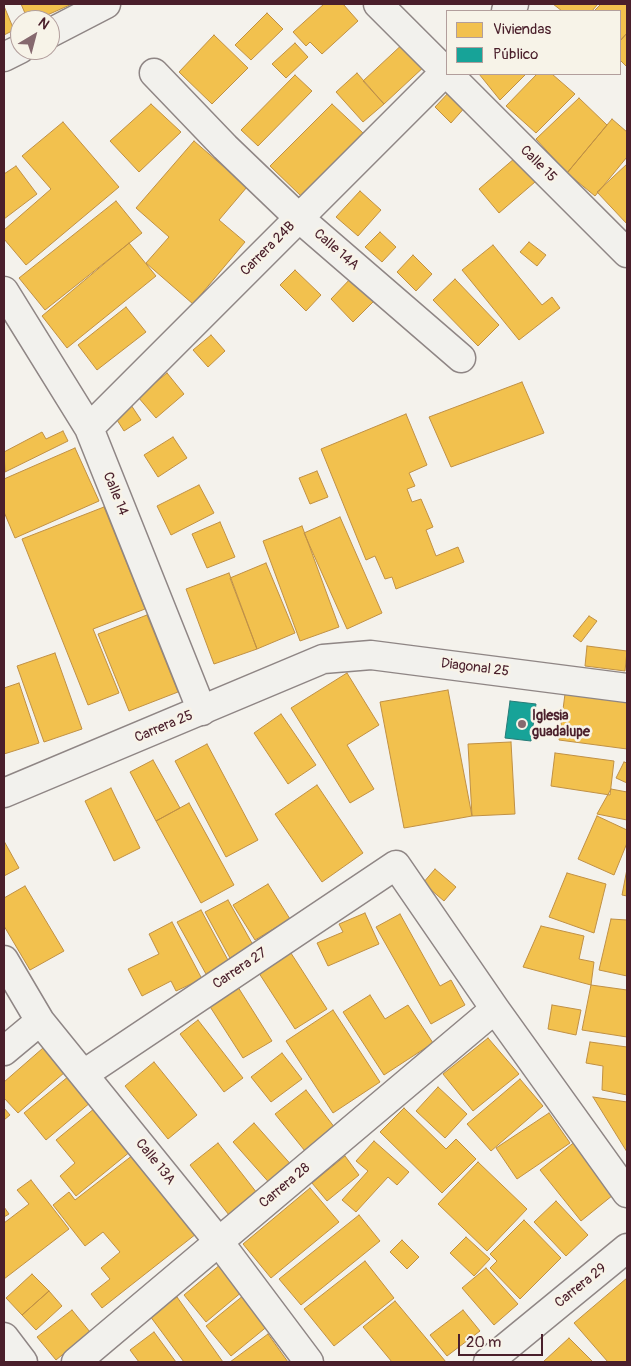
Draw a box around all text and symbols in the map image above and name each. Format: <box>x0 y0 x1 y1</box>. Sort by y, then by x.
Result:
north arrow <box>10 10 60 60</box>
legend <box>446 10 621 75</box>
text: N <box>35 14 53 33</box>
text: Viviendas <box>493 20 551 39</box>
text: Público <box>493 45 538 64</box>
street label: Calle 15 <box>516 142 560 186</box>
street label: Carrera 24B <box>237 218 299 280</box>
street label: Calle 14A <box>310 226 362 274</box>
street label: Calle 14 <box>99 470 131 518</box>
street label: Diagonal 25 <box>440 655 510 681</box>
street label: Carrera 25 <box>132 707 196 747</box>
place label: Iglesia guadalupe <box>532 708 590 740</box>
marker: Iglesia guadalupe <box>516 718 528 730</box>
street label: Carrera 27 <box>210 945 270 993</box>
street label: Calle 13A <box>131 1136 179 1188</box>
street label: Carrera 28 <box>256 1160 314 1212</box>
street label: Carrera 29 <box>552 1260 610 1312</box>
scale bar <box>461 1324 546 1356</box>
text: 20 m <box>466 1333 501 1352</box>

